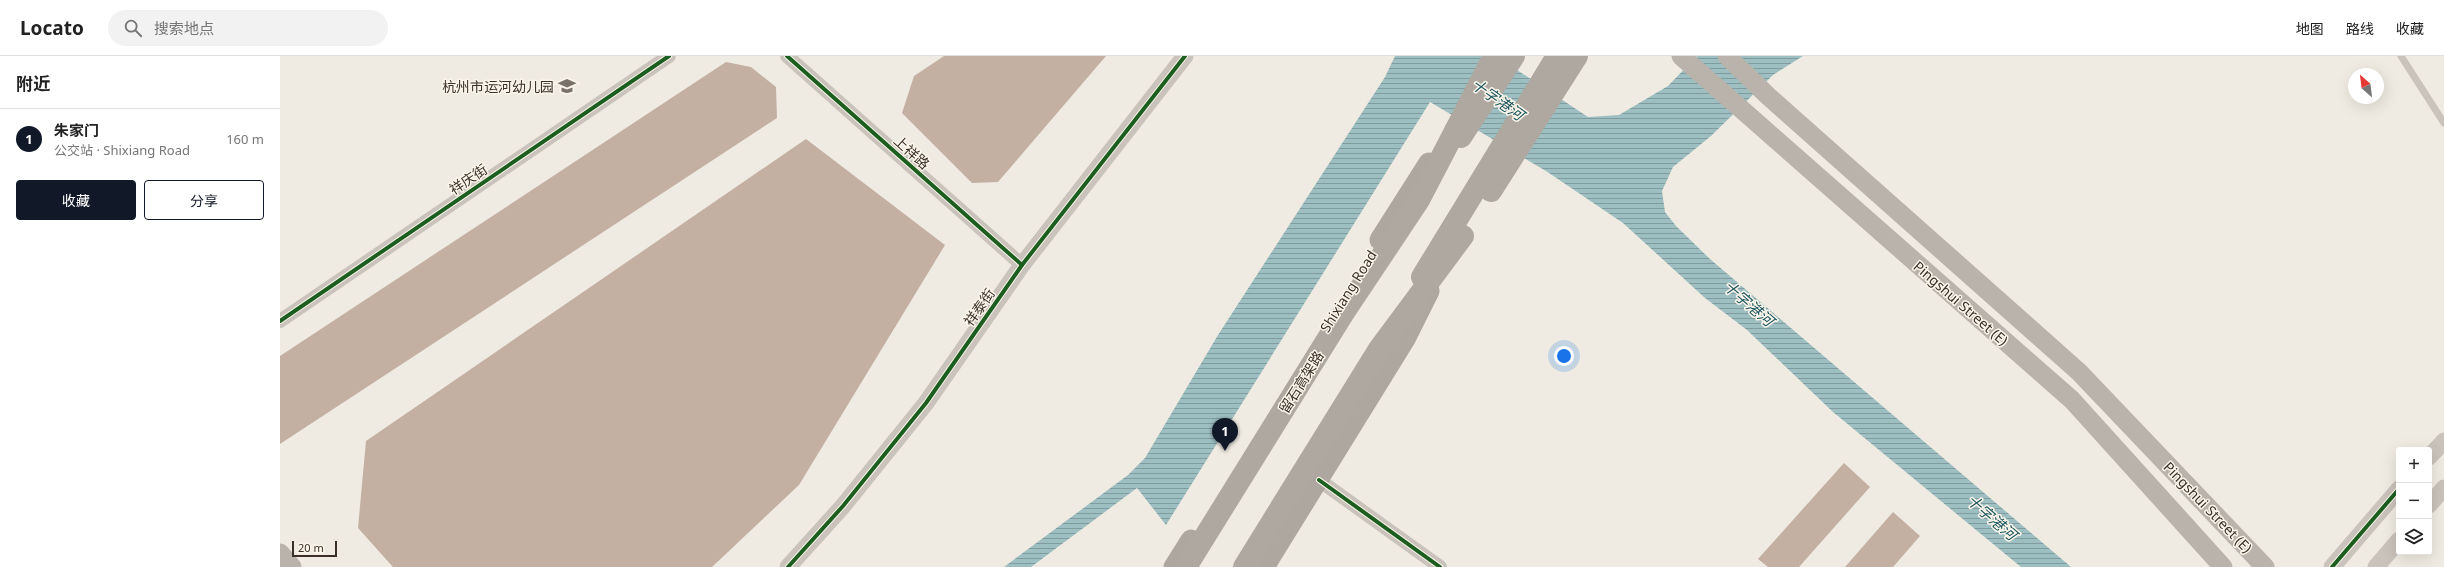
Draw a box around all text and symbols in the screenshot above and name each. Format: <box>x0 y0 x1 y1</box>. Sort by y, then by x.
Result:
search box <box>108 10 388 46</box>
text: Locato <box>20 15 84 41</box>
icon: search <box>122 17 144 39</box>
text: 搜索地点 <box>154 18 214 38</box>
text: 地图 <box>2296 19 2324 38</box>
text: 路线 <box>2346 19 2374 38</box>
text: 收藏 <box>2396 19 2424 38</box>
north arrow <box>2348 68 2384 104</box>
text: 附近 <box>16 72 50 95</box>
water label: 十字港河 <box>1468 74 1531 126</box>
school or university icon: 杭州市运河幼儿园 <box>557 76 577 96</box>
place label: 杭州市运河幼儿园 <box>442 77 554 96</box>
text: 朱家门 <box>54 120 99 140</box>
text: 1 <box>25 130 33 148</box>
text: 160 m <box>226 130 264 148</box>
street label: 上祥路 <box>890 131 934 173</box>
text: 公交站 · Shixiang Road <box>54 141 190 159</box>
street label: 祥庆街 <box>445 159 491 199</box>
button: 收藏 <box>16 180 136 220</box>
button: 分享 <box>144 180 264 220</box>
street label: Shixiang Road <box>1315 246 1381 336</box>
street label: Pingshui Street (E) <box>1910 257 2012 349</box>
water label: 十字港河 <box>1720 276 1780 332</box>
street label: 祥泰街 <box>959 284 999 330</box>
your location <box>1554 346 1574 366</box>
street label: 留石高架路 <box>1274 347 1328 417</box>
pin: 1 <box>1212 418 1238 451</box>
map controls <box>2396 447 2432 555</box>
button: + <box>2396 447 2432 483</box>
street label: Pingshui Street (E) <box>2160 457 2256 557</box>
button: − <box>2396 483 2432 519</box>
water label: 十字港河 <box>1963 490 2023 546</box>
button: layers <box>2396 519 2432 555</box>
scale bar <box>292 539 337 558</box>
text: 20 m <box>298 540 324 555</box>

